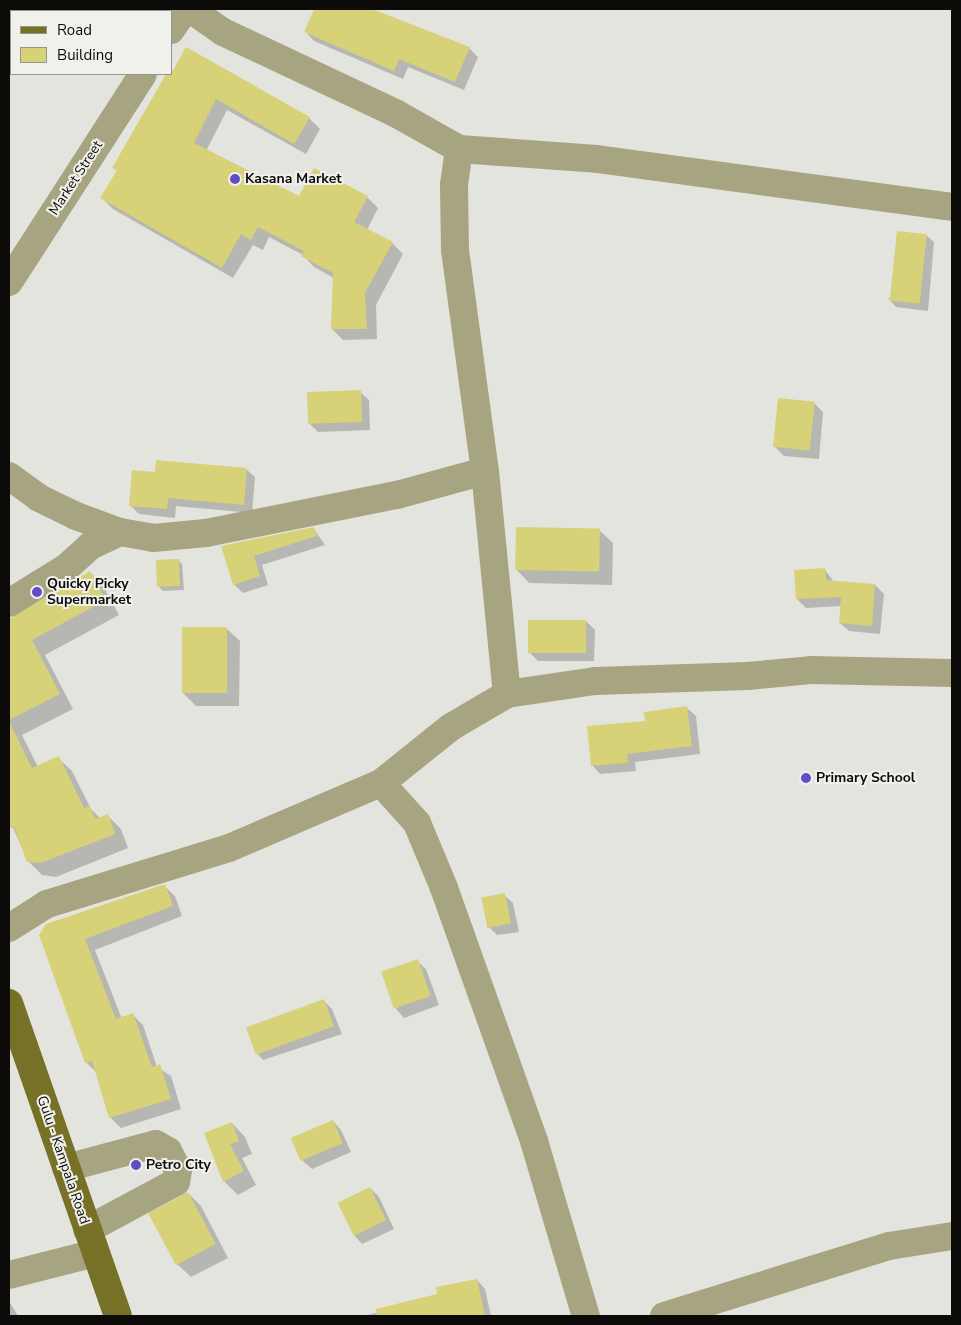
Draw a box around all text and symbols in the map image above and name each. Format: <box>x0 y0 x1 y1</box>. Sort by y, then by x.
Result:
legend <box>10 10 172 75</box>
text: Road <box>57 20 92 40</box>
text: Building <box>57 45 113 65</box>
street label: Market Street <box>46 138 106 218</box>
place label: Kasana Market <box>245 171 342 187</box>
marker: Kasana Market <box>229 173 241 185</box>
place label: Quicky Picky Supermarket <box>47 576 131 608</box>
marker: Quicky Picky Supermarket <box>31 586 43 598</box>
place label: Primary School <box>816 770 915 786</box>
marker: Primary School <box>800 772 812 784</box>
street label: Gulu - Kampala Road <box>33 1094 93 1226</box>
place label: Petro City <box>146 1157 211 1173</box>
marker: Petro City <box>130 1159 142 1171</box>

